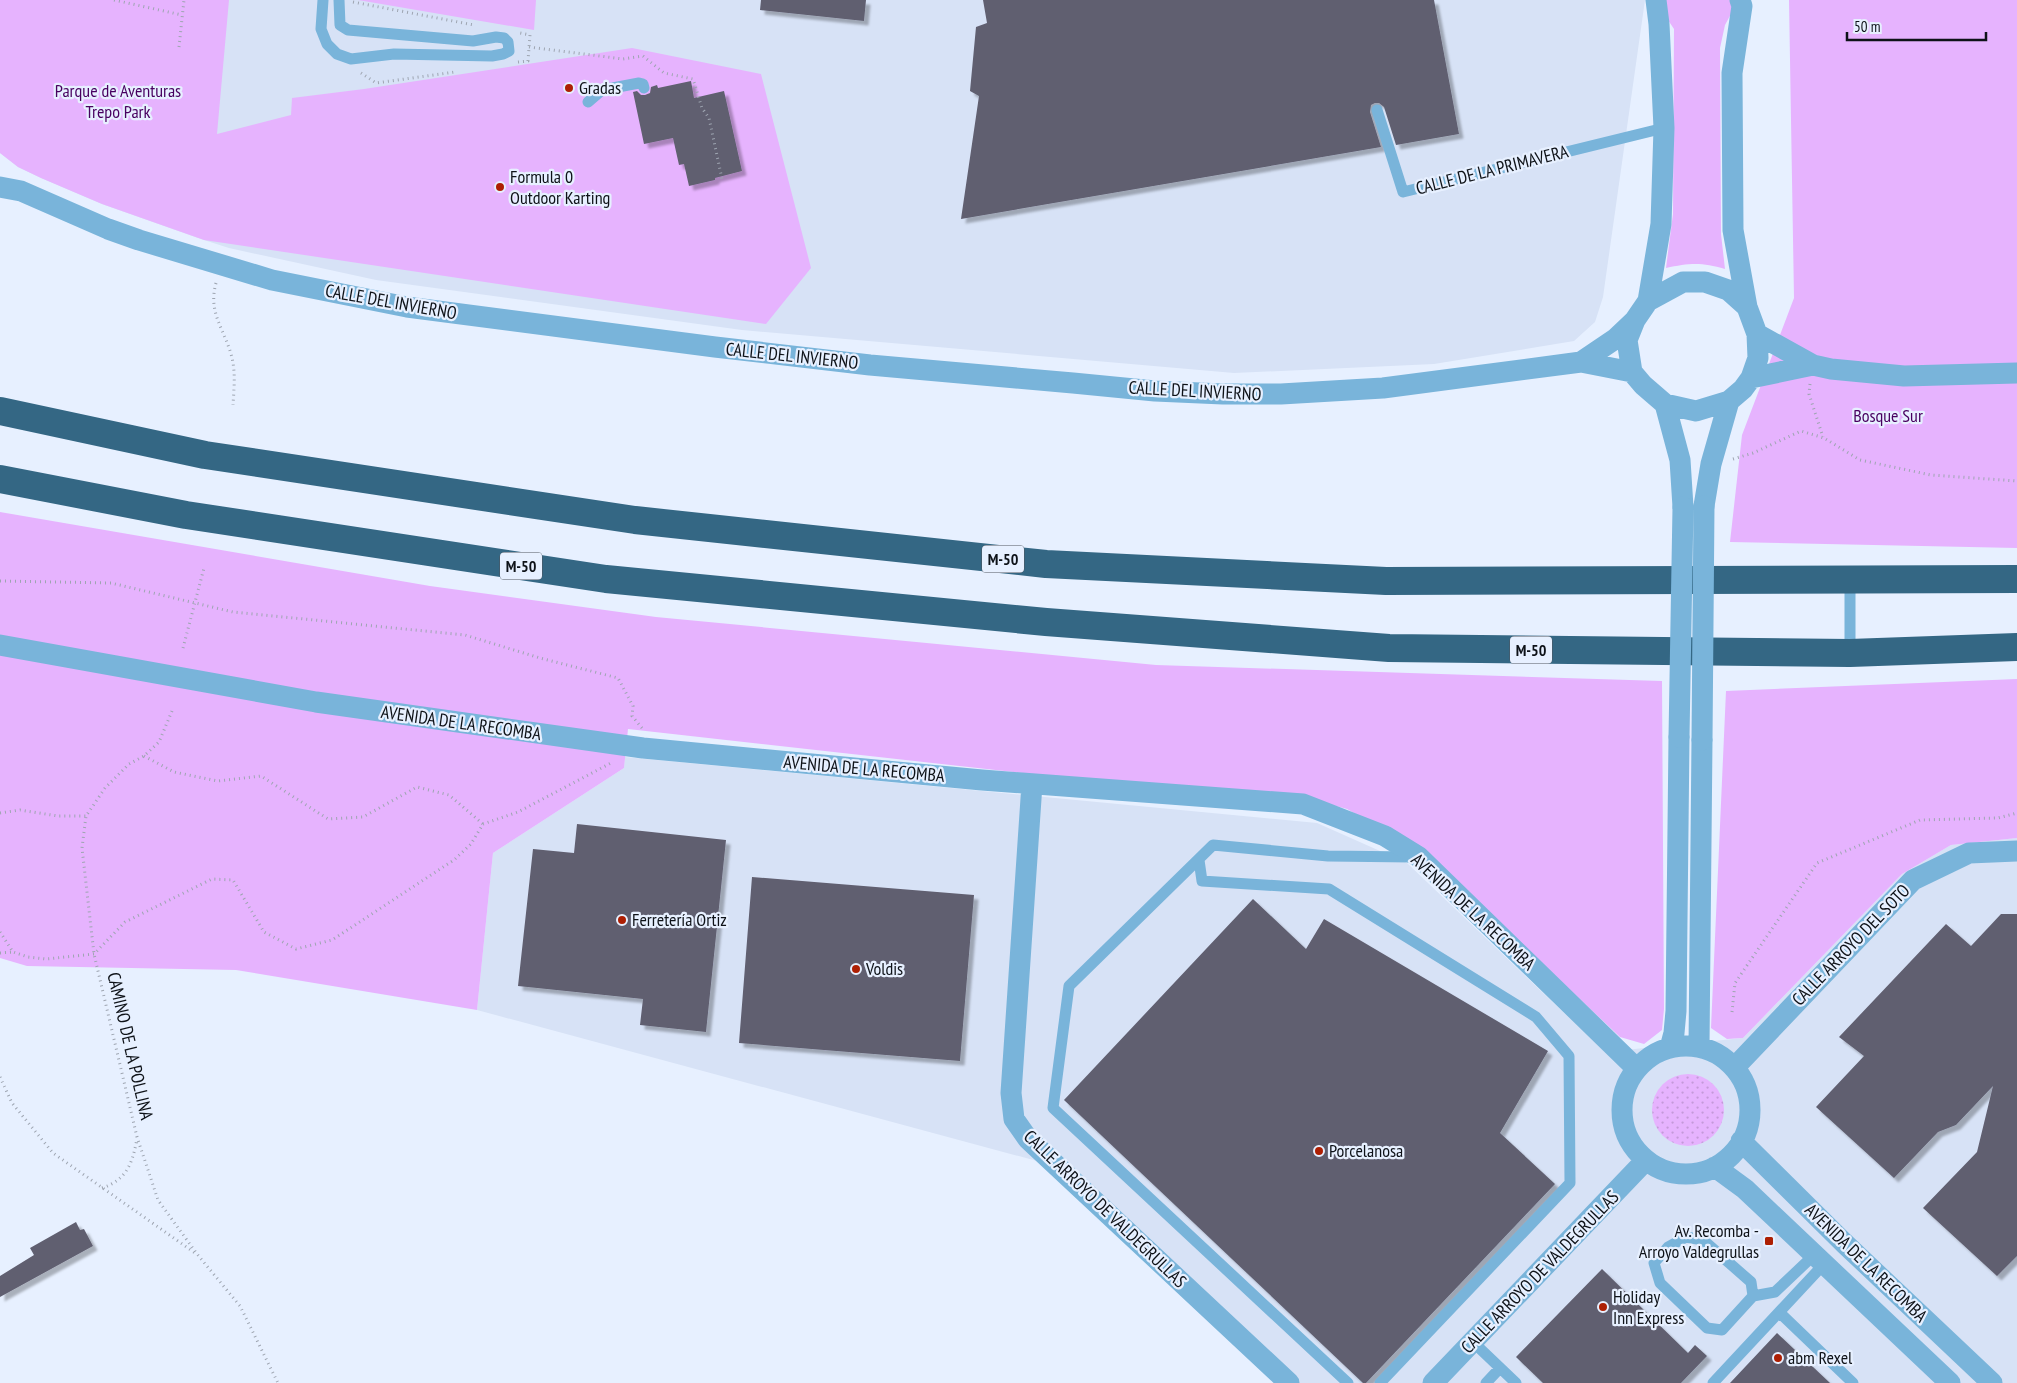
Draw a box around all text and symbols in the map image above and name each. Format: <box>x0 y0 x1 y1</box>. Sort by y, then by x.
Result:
scale bar <box>1847 10 1986 42</box>
text: 50 m <box>1854 17 1880 36</box>
place label: Gradas <box>579 76 621 99</box>
park label: Parque de Aventuras Trepo Park <box>55 79 181 123</box>
marker: Gradas <box>563 82 575 94</box>
street label: CALLE DE LA PRIMAVERA <box>1413 139 1571 200</box>
place label: Formula 0 Outdoor Karting <box>510 165 610 209</box>
marker: Formula 0 Outdoor Karting <box>494 181 506 193</box>
street label: CALLE DEL INVIERNO <box>324 279 459 324</box>
street label: CALLE DEL INVIERNO <box>725 337 859 374</box>
street label: CALLE DEL INVIERNO <box>1128 376 1262 405</box>
park label: Bosque Sur <box>1853 404 1923 427</box>
road number: M-50 <box>982 546 1024 572</box>
road number: M-50 <box>500 552 542 580</box>
road number: M-50 <box>1510 636 1552 664</box>
street label: AVENIDA DE LA RECOMBA <box>380 700 543 745</box>
street label: AVENIDA DE LA RECOMBA <box>783 750 946 787</box>
street label: AVENIDA DE LA RECOMBA <box>1406 848 1541 975</box>
street label: CALLE ARROYO DEL SOTO <box>1787 879 1915 1010</box>
place label: Ferretería Ortiz <box>632 908 727 931</box>
marker: Ferretería Ortiz <box>616 914 628 926</box>
place label: Voldis <box>865 957 903 980</box>
marker: Voldis <box>850 963 862 975</box>
street label: CAMINO DE LA POLLINA <box>102 970 159 1122</box>
street label: CALLE ARROYO DE VALDEGRULLAS <box>1019 1125 1192 1293</box>
place label: Porcelanosa <box>1329 1139 1403 1162</box>
marker: Porcelanosa <box>1313 1145 1325 1157</box>
street label: CALLE ARROYO DE VALDEGRULLAS <box>1456 1185 1624 1358</box>
street label: AVENIDA DE LA RECOMBA <box>1800 1198 1933 1327</box>
place label: Av. Recomba - Arroyo Valdegrullas <box>1639 1219 1759 1263</box>
marker: Av. Recomba - Arroyo Valdegrullas <box>1763 1235 1775 1247</box>
place label: Holiday Inn Express <box>1613 1285 1684 1329</box>
marker: Holiday Inn Express <box>1597 1301 1609 1313</box>
place label: abm Rexel <box>1788 1346 1853 1369</box>
marker: abm Rexel <box>1772 1352 1784 1364</box>

